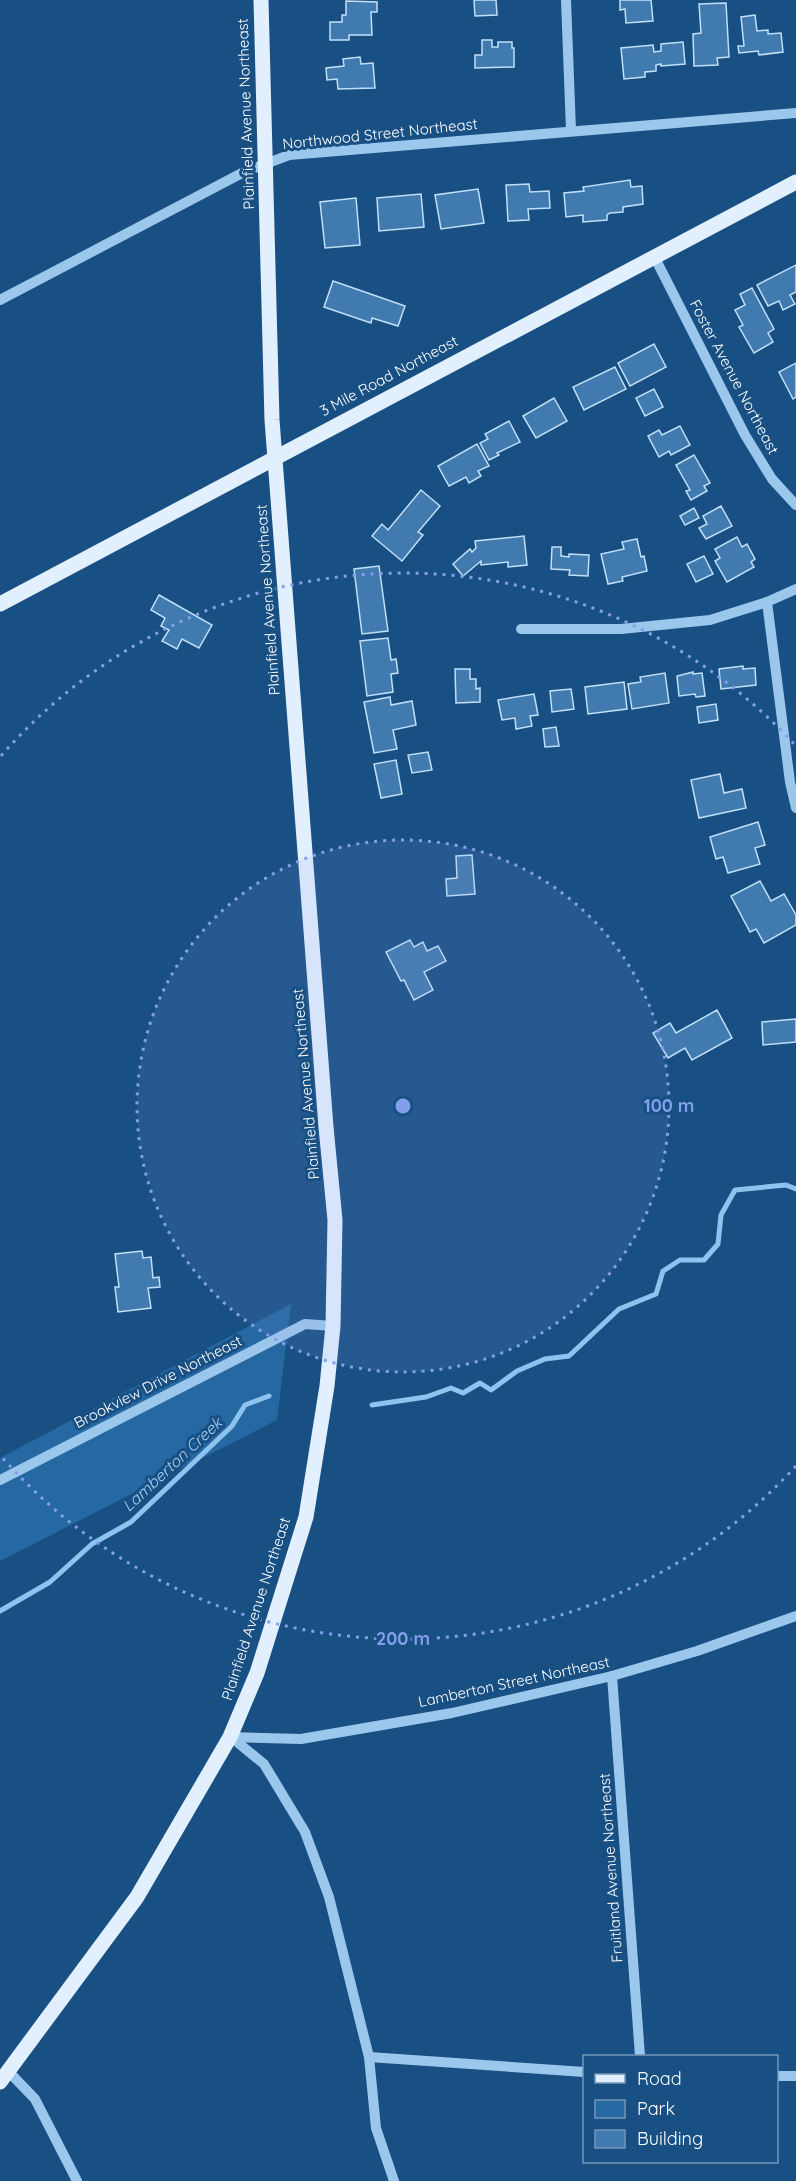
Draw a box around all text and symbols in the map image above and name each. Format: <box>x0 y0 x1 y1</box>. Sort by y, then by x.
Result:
street label: Plainfield Avenue Northeast <box>233 18 258 210</box>
street label: Northwood Street Northeast <box>281 114 478 153</box>
street label: Foster Avenue Northeast <box>686 296 783 457</box>
street label: 3 Mile Road Northeast <box>316 331 461 420</box>
street label: Plainfield Avenue Northeast <box>251 504 284 696</box>
street label: Plainfield Avenue Northeast <box>288 988 323 1180</box>
text: 100 m <box>644 1094 694 1117</box>
centre of rings <box>393 1096 413 1116</box>
street label: Brookview Drive Northeast <box>71 1331 245 1432</box>
water label: Lamberton Creek <box>118 1412 227 1515</box>
street label: Plainfield Avenue Northeast <box>217 1515 294 1703</box>
text: 200 m <box>376 1627 430 1650</box>
street label: Lamberton Street Northeast <box>416 1652 611 1711</box>
street label: Fruitland Avenue Northeast <box>594 1773 627 1963</box>
legend <box>583 2055 778 2163</box>
text: Road <box>637 2067 682 2090</box>
text: Park <box>637 2097 675 2120</box>
text: Building <box>637 2127 703 2150</box>

